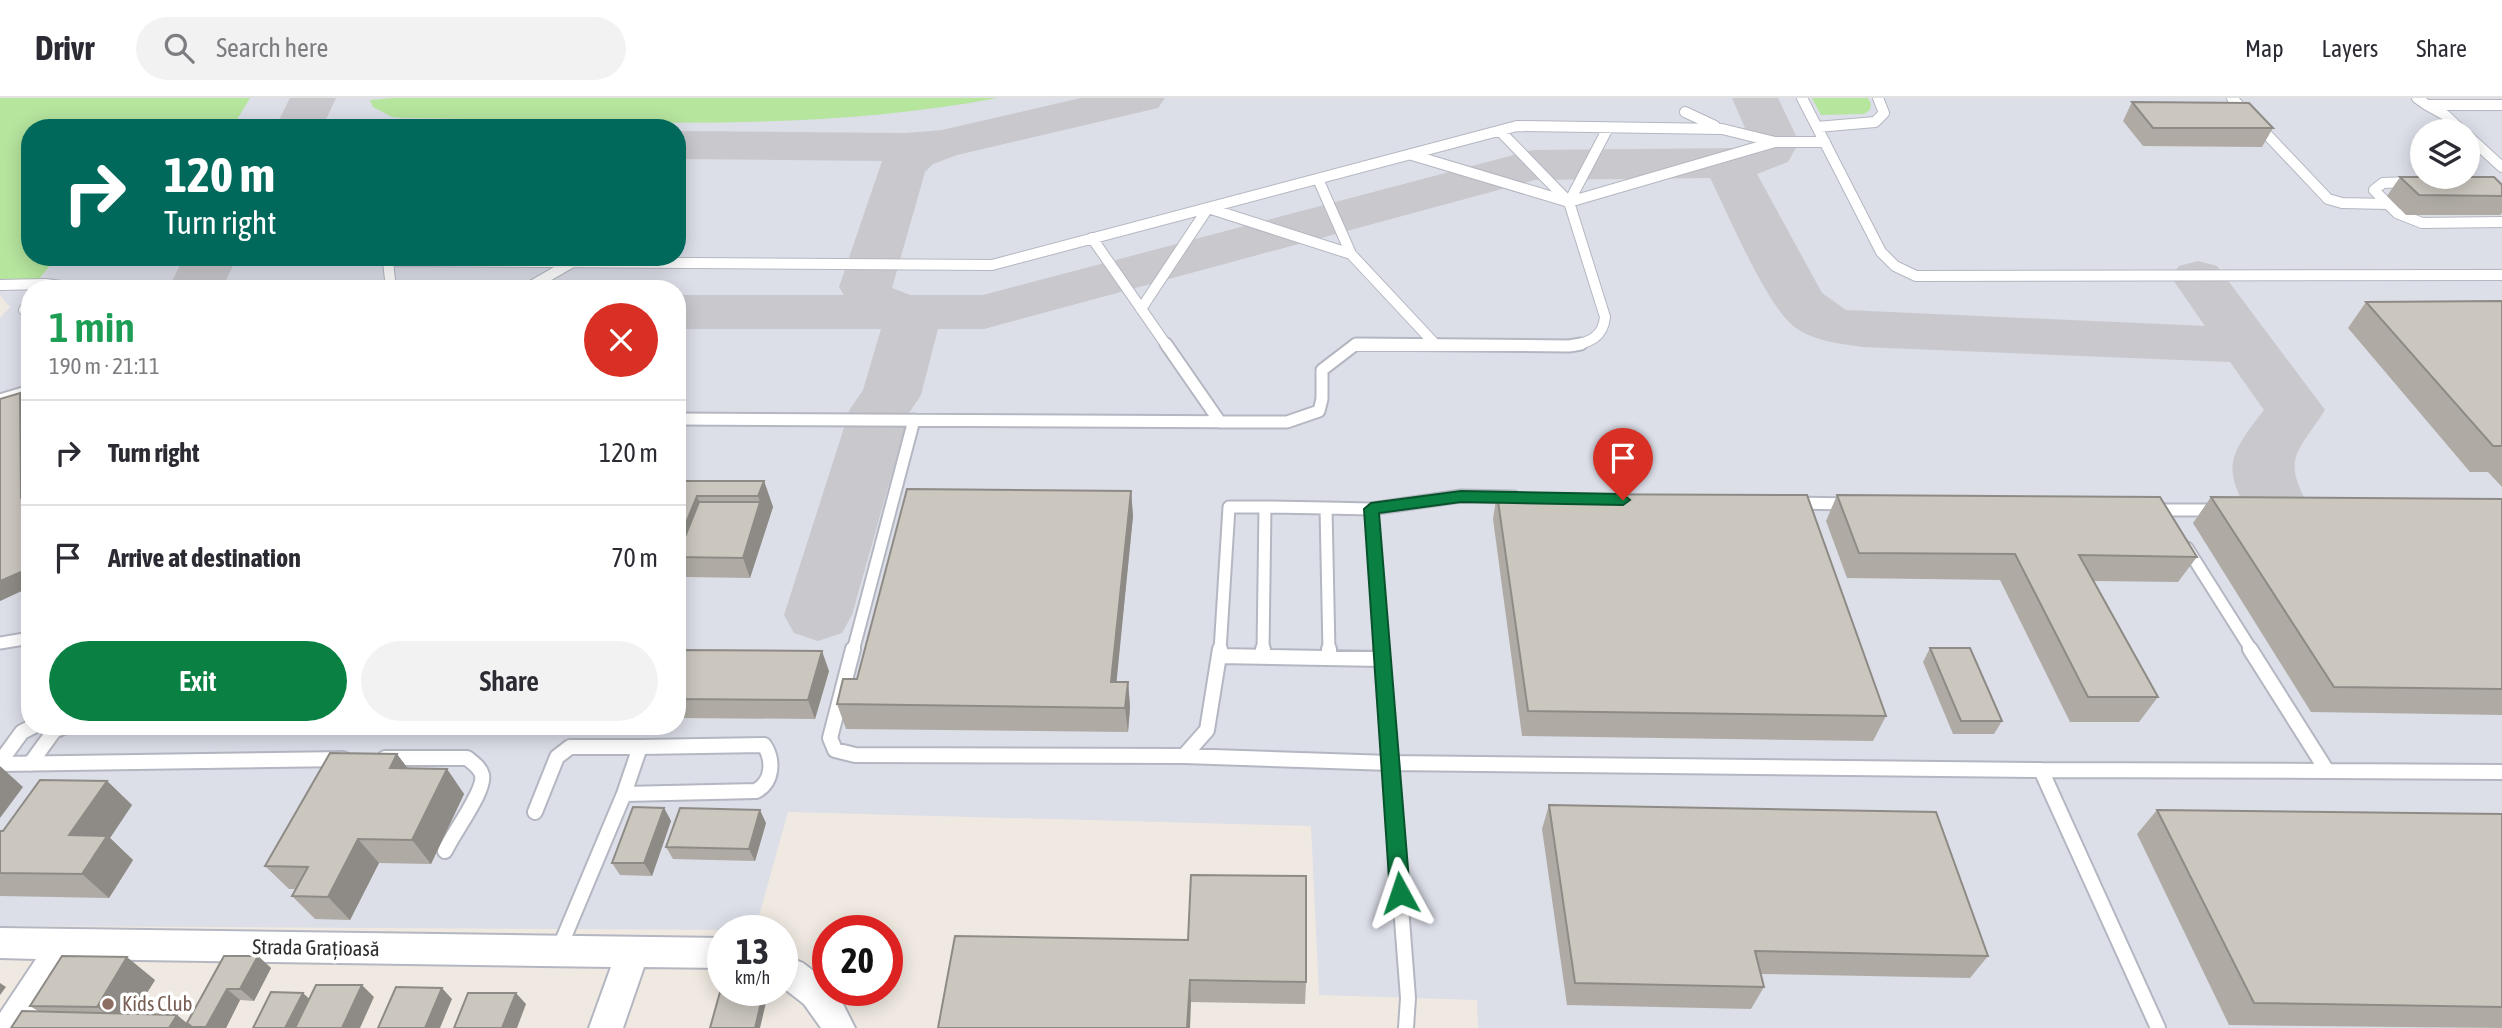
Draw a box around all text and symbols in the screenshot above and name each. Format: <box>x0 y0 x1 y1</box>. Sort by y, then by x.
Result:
search box <box>136 17 626 80</box>
text: Drivr <box>35 29 94 67</box>
icon: search <box>160 29 198 67</box>
text: Search here <box>216 33 328 63</box>
text: Map <box>2245 35 2284 62</box>
text: Layers <box>2322 35 2378 62</box>
text: Share <box>2416 35 2467 62</box>
map controls <box>2410 119 2480 189</box>
button: layers <box>2410 119 2480 189</box>
text: 120 m <box>164 146 275 202</box>
icon: right <box>49 147 140 238</box>
text: Turn right <box>164 204 277 241</box>
text: 1 min <box>49 303 135 351</box>
button: close <box>584 303 658 377</box>
text: 190 m · 21:11 <box>49 353 160 379</box>
pin <box>1593 428 1653 500</box>
icon: right <box>49 434 87 472</box>
text: Turn right <box>108 438 199 468</box>
text: 120 m <box>599 438 658 468</box>
icon: arrive <box>1604 439 1642 477</box>
icon: arrive <box>49 539 87 577</box>
text: Arrive at destination <box>108 543 301 573</box>
text: 70 m <box>611 543 658 573</box>
button: Exit <box>49 641 347 721</box>
button: Share <box>361 641 658 721</box>
position arrow <box>1363 856 1437 930</box>
speed limit sign: 20 <box>812 915 903 1006</box>
text: 13 <box>736 931 769 971</box>
street label: Strada Grațioasă <box>252 934 380 960</box>
text: km/h <box>735 967 770 988</box>
place label: Kids Club <box>122 991 193 1015</box>
marker: Kids Club <box>100 996 116 1012</box>

